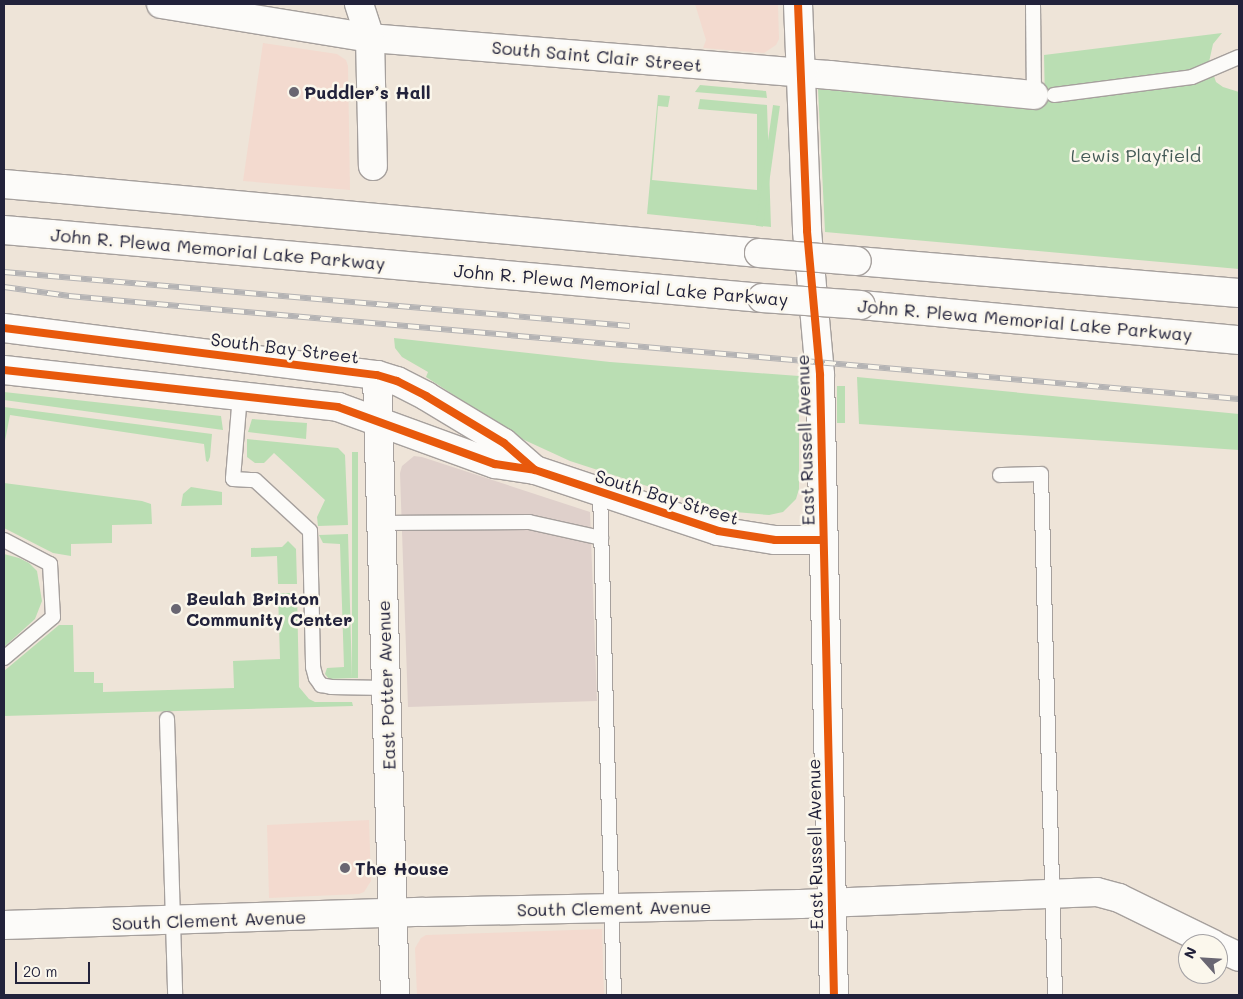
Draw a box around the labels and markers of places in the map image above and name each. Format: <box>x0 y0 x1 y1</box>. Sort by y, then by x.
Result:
place label: Puddler’s Hall <box>304 81 431 103</box>
marker: Puddler’s Hall <box>288 86 300 98</box>
place label: Beulah Brinton Community Center <box>186 588 352 630</box>
marker: Beulah Brinton Community Center <box>170 603 182 615</box>
place label: The House <box>355 857 449 879</box>
marker: The House <box>339 862 351 874</box>

